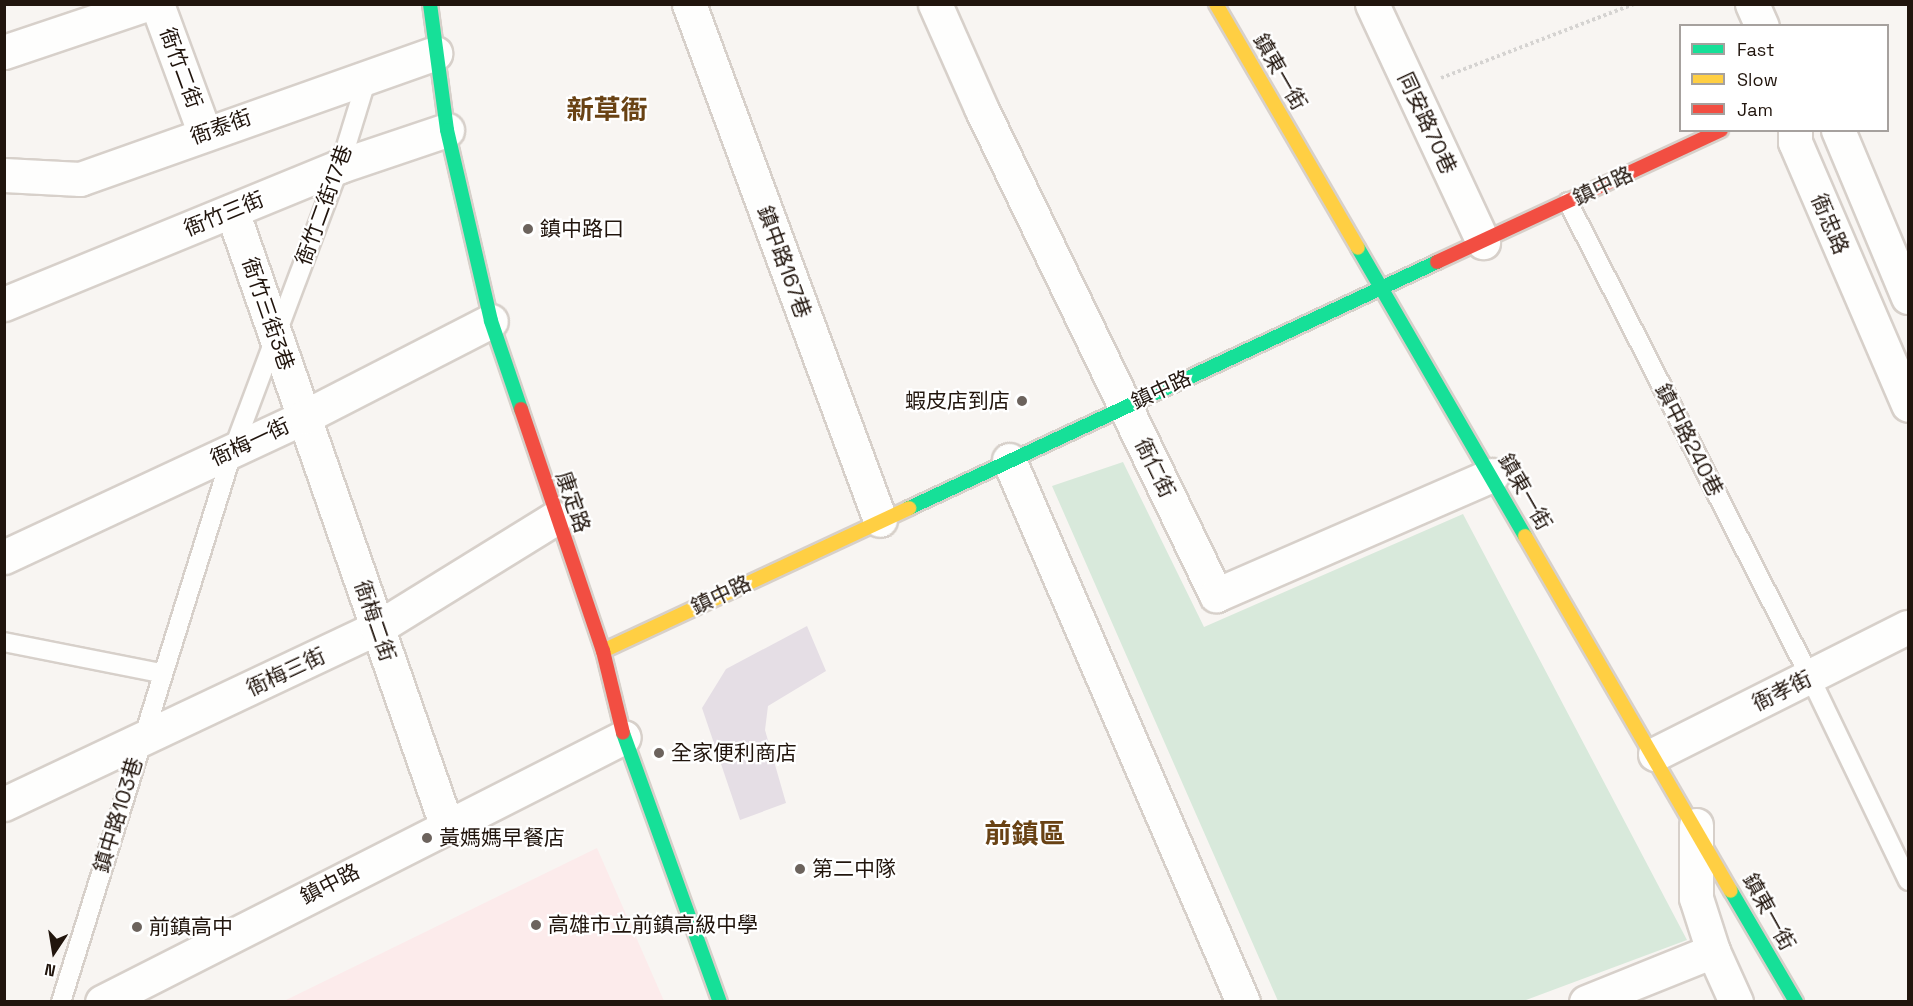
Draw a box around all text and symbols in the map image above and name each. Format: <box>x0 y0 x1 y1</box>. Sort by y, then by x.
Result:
street label: 衙竹二街 <box>155 24 207 112</box>
legend <box>1679 24 1889 132</box>
street label: 鎮東一街 <box>1248 29 1312 115</box>
text: Fast <box>1737 38 1774 61</box>
street label: 同安路70巷 <box>1393 68 1461 178</box>
text: Slow <box>1737 68 1778 91</box>
district label: 新草衙 <box>567 94 647 126</box>
text: Jam <box>1737 98 1773 121</box>
street label: 衙泰街 <box>187 104 255 150</box>
street label: 衙竹二街17巷 <box>291 142 357 268</box>
street label: 鎮中路 <box>1569 161 1637 211</box>
street label: 衙竹三街 <box>180 187 268 241</box>
street label: 衙忠路 <box>1806 190 1854 258</box>
street label: 鎮中路167巷 <box>752 203 816 321</box>
place label: 鎮中路口 <box>540 216 624 242</box>
marker: 鎮中路口 <box>521 222 535 236</box>
street label: 衙竹三街3巷 <box>237 254 299 374</box>
street label: 鎮中路 <box>1127 365 1195 415</box>
street label: 鎮中路240巷 <box>1650 380 1728 500</box>
place label: 蝦皮店到店 <box>905 388 1010 414</box>
marker: 蝦皮店到店 <box>1015 394 1029 408</box>
street label: 衙梅一街 <box>207 413 293 471</box>
street label: 衙仁街 <box>1130 434 1180 502</box>
street label: 鎮東一街 <box>1493 449 1557 535</box>
street label: 康定路 <box>551 468 595 536</box>
street label: 鎮中路 <box>687 570 755 620</box>
street label: 衙梅二街 <box>349 577 401 665</box>
street label: 衙梅三街 <box>243 643 329 701</box>
street label: 衙孝街 <box>1748 666 1816 716</box>
place label: 全家便利商店 <box>671 740 797 766</box>
marker: 全家便利商店 <box>652 746 666 760</box>
street label: 鎮中路103巷 <box>89 754 147 876</box>
district label: 前鎮區 <box>985 818 1065 850</box>
place label: 黃媽媽早餐店 <box>439 825 565 851</box>
marker: 黃媽媽早餐店 <box>420 831 434 845</box>
place label: 第二中隊 <box>812 856 896 882</box>
street label: 鎮中路 <box>296 858 364 910</box>
marker: 第二中隊 <box>793 862 807 876</box>
street label: 鎮東一街 <box>1738 869 1800 955</box>
place label: 高雄市立前鎮高級中學 <box>548 912 758 938</box>
place label: 前鎮高中 <box>149 914 233 940</box>
marker: 高雄市立前鎮高級中學 <box>529 918 543 932</box>
marker: 前鎮高中 <box>130 920 144 934</box>
north arrow <box>24 922 84 982</box>
text: N <box>43 959 58 981</box>

